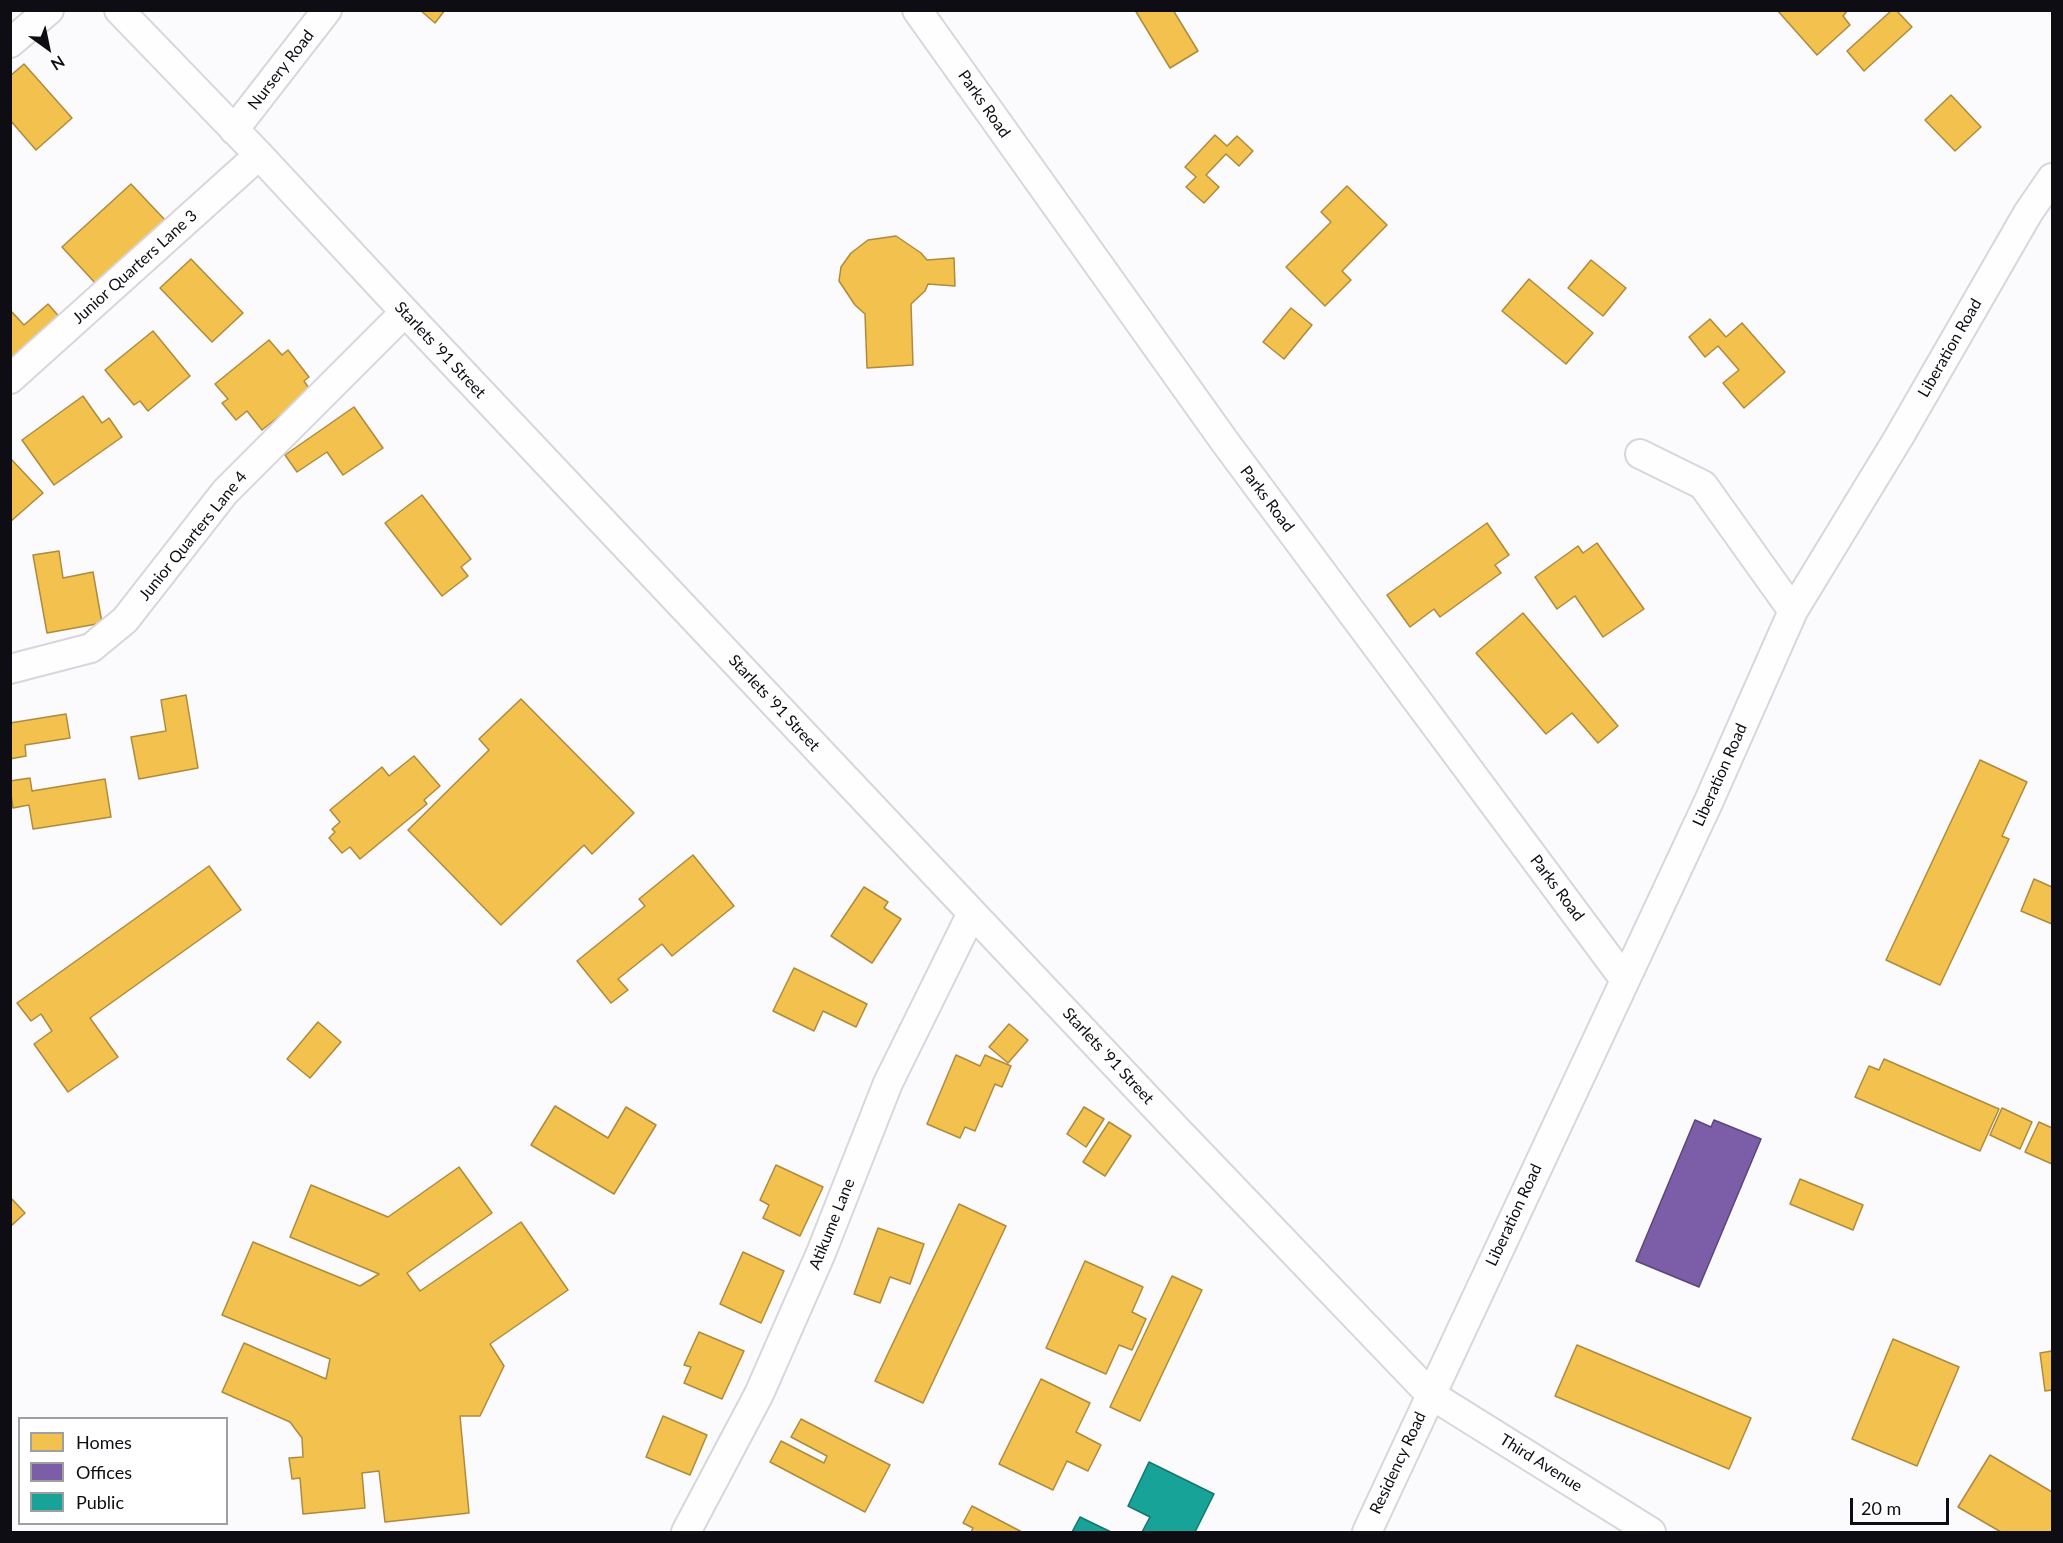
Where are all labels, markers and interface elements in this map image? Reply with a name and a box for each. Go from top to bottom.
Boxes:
north arrow [18,18,78,78]
street label: Nursery Road [244,26,318,114]
text: N [48,52,68,75]
street label: Parks Road [954,67,1014,141]
street label: Junior Quarters Lane 3 [69,206,201,328]
street label: Liberation Road [1914,295,1986,401]
street label: Starlets '91 Street [390,298,490,402]
street label: Parks Road [1236,462,1298,536]
street label: Junior Quarters Lane 4 [135,468,251,604]
street label: Starlets '91 Street [724,651,824,755]
street label: Liberation Road [1689,721,1751,829]
street label: Parks Road [1526,851,1588,925]
street label: Starlets '91 Street [1058,1004,1158,1108]
street label: Liberation Road [1482,1161,1546,1269]
street label: Atikume Lane [805,1176,859,1272]
street label: Residency Road [1366,1409,1430,1517]
legend [18,1417,228,1525]
street label: Third Avenue [1496,1430,1586,1496]
text: Homes [76,1431,132,1453]
text: Offices [76,1461,132,1483]
scale bar [1853,1486,1952,1524]
text: Public [76,1491,124,1513]
text: 20 m [1861,1497,1901,1519]

